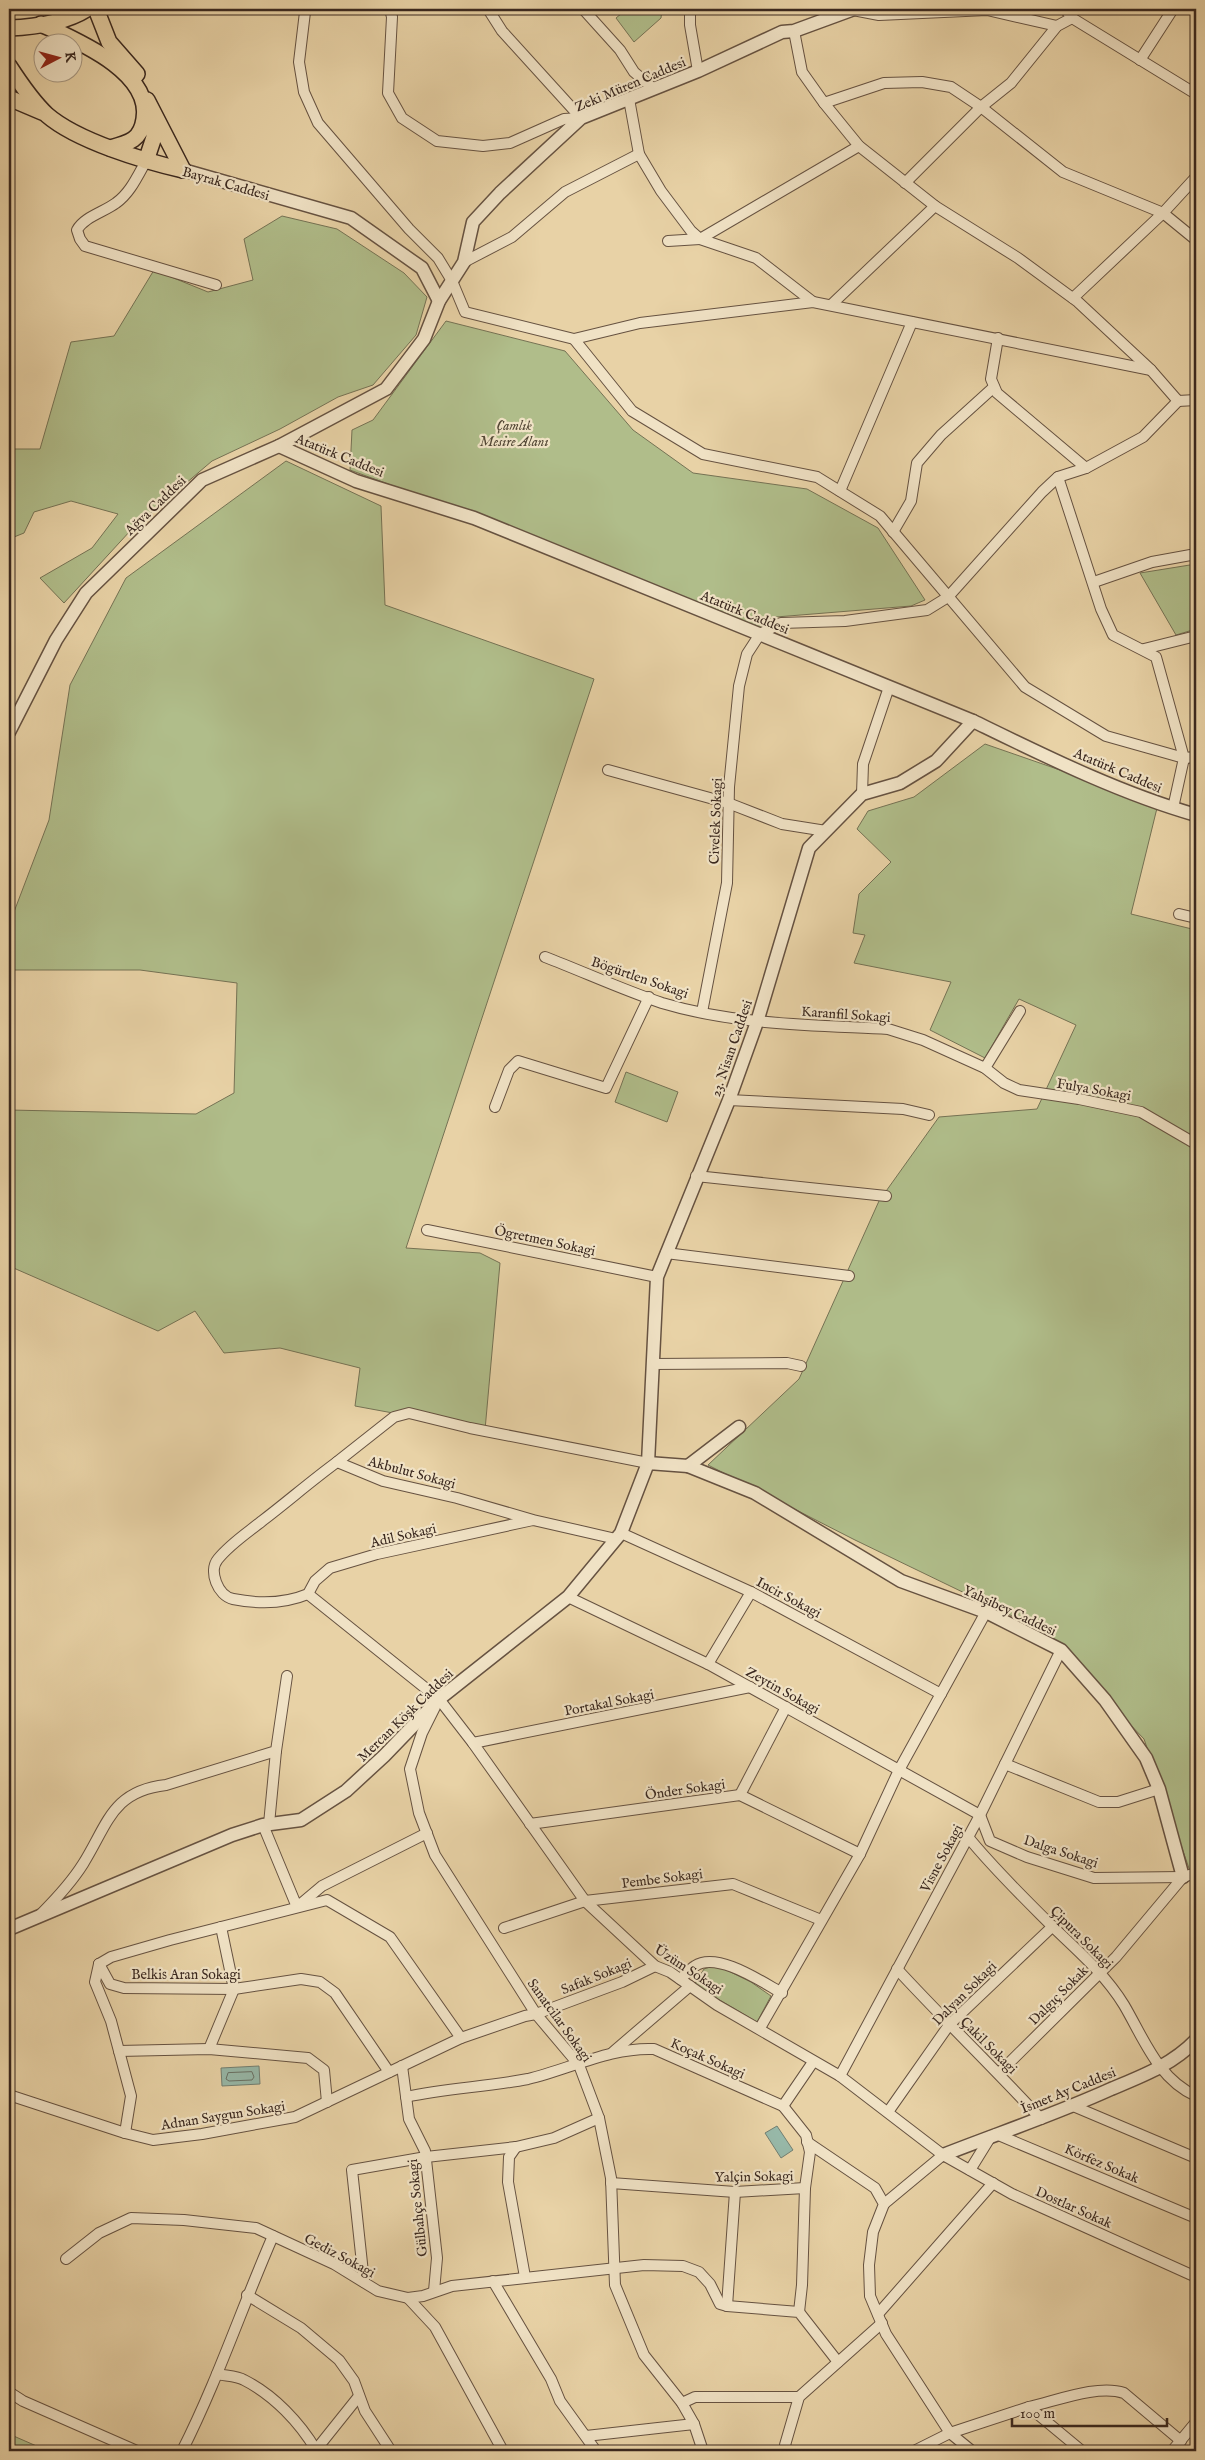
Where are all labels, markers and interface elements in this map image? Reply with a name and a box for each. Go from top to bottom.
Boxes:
north arrow [32,32,82,82]
text: K [60,51,80,64]
street label: Zeki Müren Caddesi [572,53,689,116]
street label: Bayrak Caddesi [180,163,272,205]
park label: Çamlık Mesire Alanı [480,417,548,451]
street label: Atatürk Caddesi [292,430,387,482]
street label: Ağva Caddesi [121,472,190,540]
street label: Atatürk Caddesi [697,587,792,639]
street label: Atatürk Caddesi [1070,744,1165,798]
street label: Civelek Sokagi [705,777,727,865]
street label: Bögürtlen Sokagi [589,953,691,1003]
street label: 23. Nisan Caddesi [707,997,757,1099]
street label: Karanfil Sokagi [801,1003,891,1027]
street label: Fulya Sokagi [1055,1075,1133,1105]
street label: Ögretmen Sokagi [493,1221,597,1261]
street label: Akbulut Sokagi [365,1452,458,1493]
street label: Adil Sokagi [368,1520,438,1553]
street label: Incir Sokagi [753,1573,824,1623]
street label: Yahşibey Caddesi [960,1581,1059,1641]
street label: Zeytin Sokagi [742,1663,823,1719]
street label: Mercan Köşk Caddesi [354,1665,458,1766]
street label: Portakal Sokagi [563,1685,656,1721]
street label: Önder Sokagi [644,1774,727,1805]
street label: Visne Sokagi [916,1821,967,1896]
street label: Dalga Sokagi [1021,1831,1101,1873]
street label: Pembe Sokagi [621,1865,704,1893]
street label: Çipura Sokagi [1046,1902,1117,1973]
street label: Üzüm Sokagi [651,1940,727,1999]
street label: Safak Sokagi [558,1955,634,1999]
street label: Dalyan Sokagi [929,1958,1001,2030]
street label: Dalgıç Sokak [1025,1962,1093,2029]
street label: Belkis Aran Sokagi [131,1966,241,1984]
street label: Sanatcilar Sokagi [523,1975,596,2066]
street label: Çakil Sokagi [956,2013,1021,2078]
street label: Koçak Sokagi [667,2034,748,2083]
street label: İsmet Ay Caddesi [1018,2064,1119,2118]
street label: Adnan Saygun Sokagi [159,2097,287,2135]
street label: Körfez Sokak [1062,2140,1142,2188]
street label: Gülbahçe Sokagi [404,2158,432,2258]
street label: Yalçin Sokagi [714,2167,794,2187]
street label: Dostlar Sokak [1032,2183,1115,2233]
street label: Gediz Sokagi [301,2230,378,2282]
scale bar [1012,2395,1168,2427]
text: 100 m [1020,2404,1056,2423]

